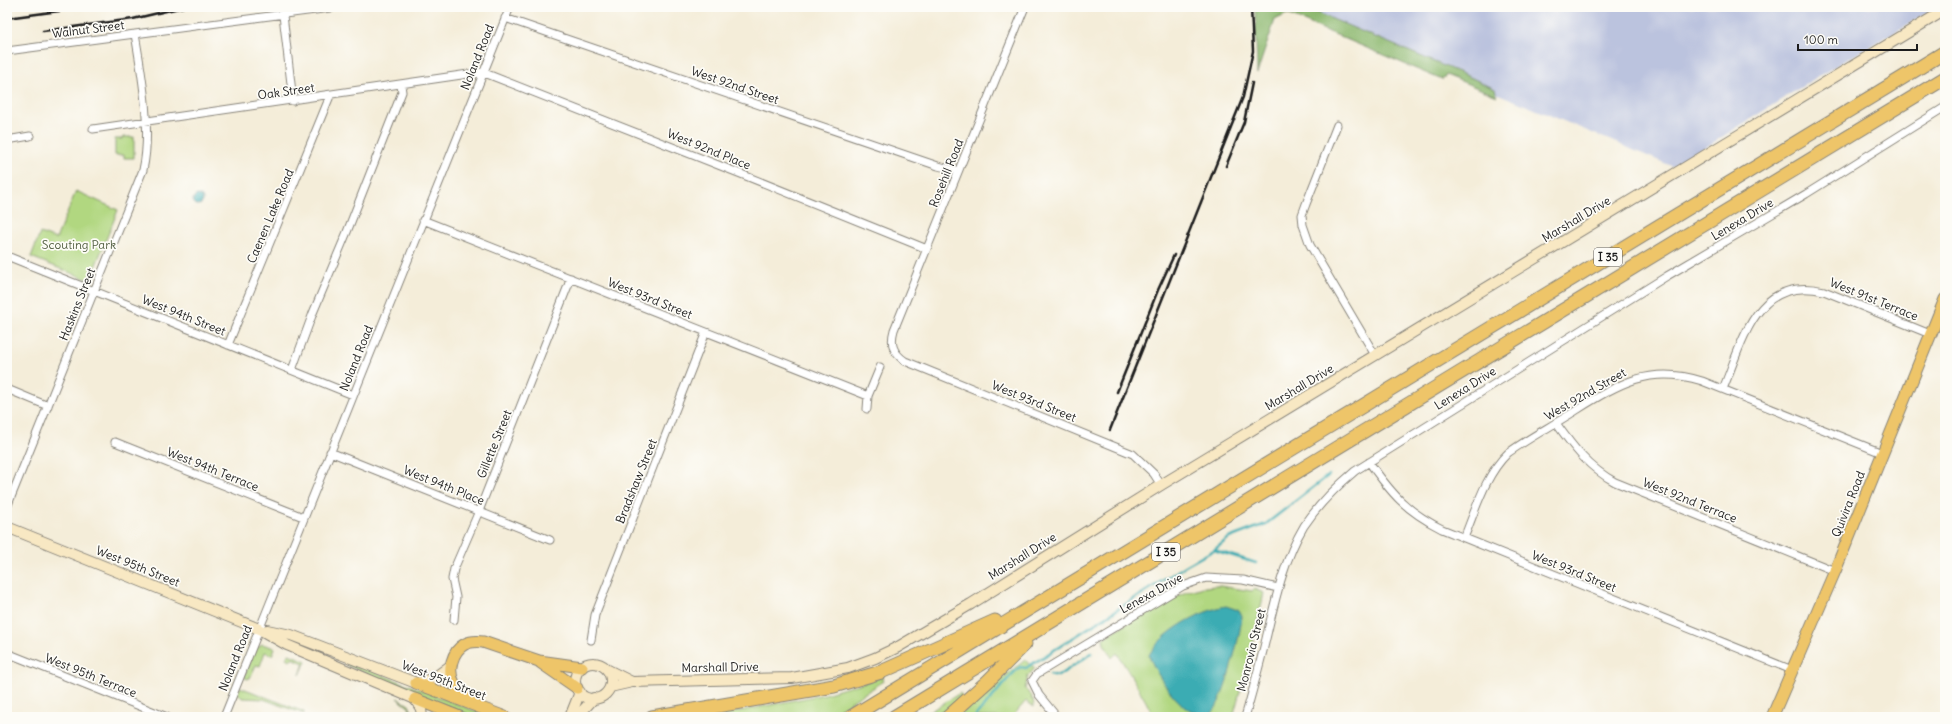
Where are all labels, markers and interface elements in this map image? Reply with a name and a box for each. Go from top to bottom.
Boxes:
street label: Walnut Street [51,17,125,41]
street label: Noland Road [457,22,497,92]
scale bar [1798,26,1917,52]
text: 100 m [1804,32,1838,47]
street label: West 92nd Street [689,63,781,107]
street label: Oak Street [257,80,315,102]
street label: West 92nd Place [665,125,753,173]
street label: Rosehill Road [926,137,966,209]
street label: Caenen Lake Road [243,167,297,265]
street label: Marshall Drive [1539,193,1613,245]
street label: Lenexa Drive [1708,195,1776,243]
park label: Scouting Park [42,237,116,252]
road number: I 35 [1594,248,1622,266]
street label: Haskins Street [56,265,98,343]
street label: West 93rd Street [606,274,694,322]
street label: West 91st Terrace [1828,274,1920,324]
street label: West 94th Street [140,291,228,339]
street label: Noland Road [336,323,376,393]
street label: Marshall Drive [1262,361,1336,413]
street label: Lenexa Drive [1431,363,1499,413]
street label: West 92nd Street [1542,365,1628,423]
street label: West 93rd Street [990,377,1078,425]
street label: Gillette Street [473,408,515,480]
street label: Bradshaw Street [612,436,660,526]
street label: West 94th Terrace [165,444,261,494]
street label: West 94th Place [401,462,487,508]
street label: Quivira Road [1828,469,1868,539]
street label: West 92nd Terrace [1641,474,1739,526]
street label: Marshall Drive [985,529,1059,583]
street label: West 95th Street [94,542,182,590]
road number: I 35 [1152,543,1180,561]
street label: West 93rd Street [1530,547,1618,595]
street label: Lenexa Drive [1117,570,1185,616]
street label: Monrovia Street [1233,607,1269,693]
street label: Noland Road [215,623,255,693]
street label: West 95th Terrace [43,650,139,700]
street label: West 95th Street [400,657,488,703]
street label: Marshall Drive [681,659,759,675]

